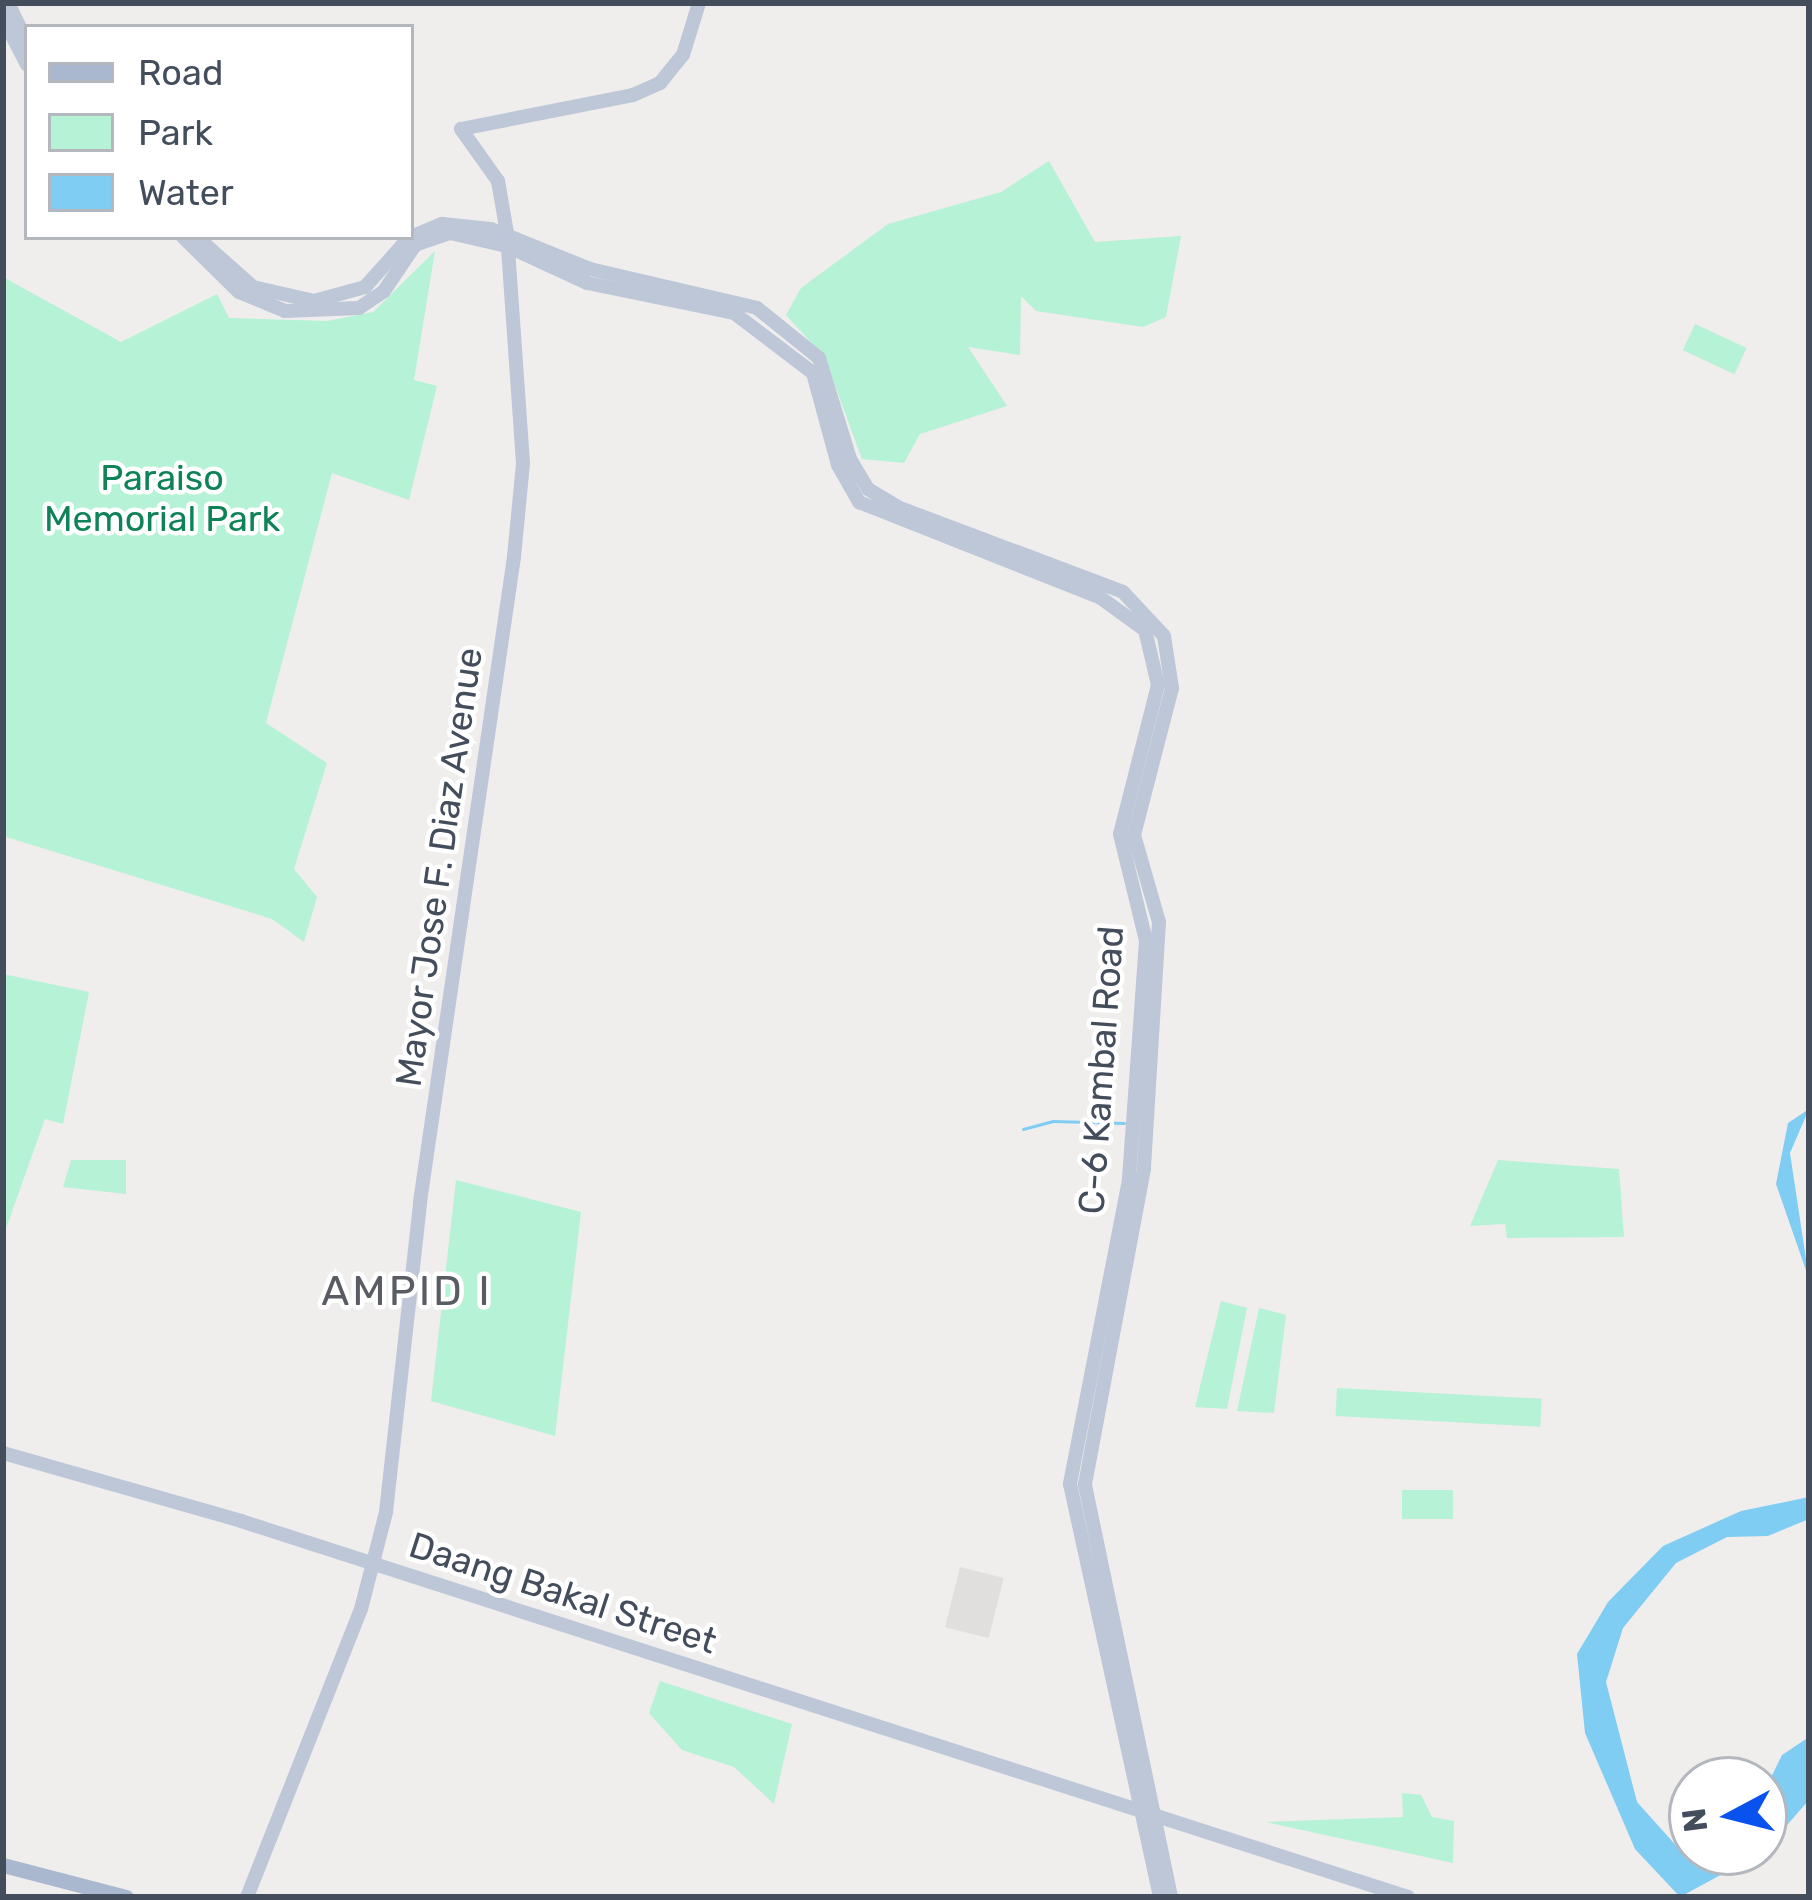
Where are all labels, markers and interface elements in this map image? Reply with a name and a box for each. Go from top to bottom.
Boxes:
legend [24,24,414,240]
text: Road [138,51,223,94]
text: Park [138,111,213,154]
text: Water [138,171,234,214]
park label: Paraiso Memorial Park [44,455,280,540]
street label: Mayor Jose F. Diaz Avenue [387,644,491,1090]
street label: C-6 Kambal Road [1069,924,1133,1216]
district label: AMPID I [321,1266,493,1316]
street label: Daang Bakal Street [404,1523,722,1663]
north arrow [1668,1756,1788,1876]
text: N [1674,1806,1716,1834]

